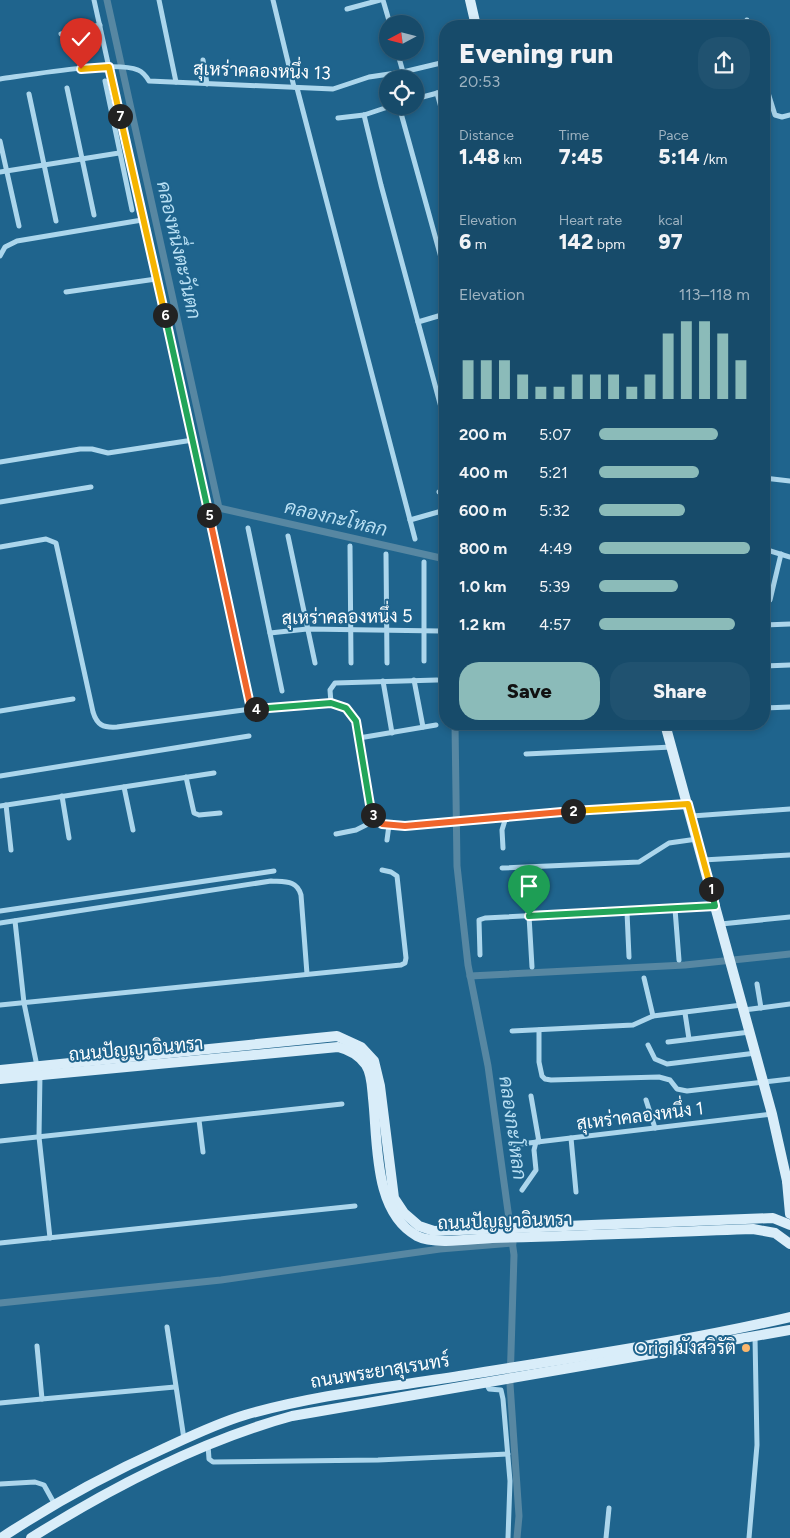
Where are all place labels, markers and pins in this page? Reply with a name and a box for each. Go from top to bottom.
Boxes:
pin [60,18,102,69]
pin: 7 [108,104,132,128]
pin: 6 [152,302,178,328]
pin: 5 [196,502,222,528]
pin: 4 [244,696,268,722]
pin: 2 [560,798,586,824]
pin: 3 [360,802,386,828]
pin [508,865,550,916]
pin: 1 [698,876,724,902]
place label: Origi มังสวิรัติ [634,1337,736,1359]
marker: Origi มังสวิรัติ [740,1342,752,1354]

